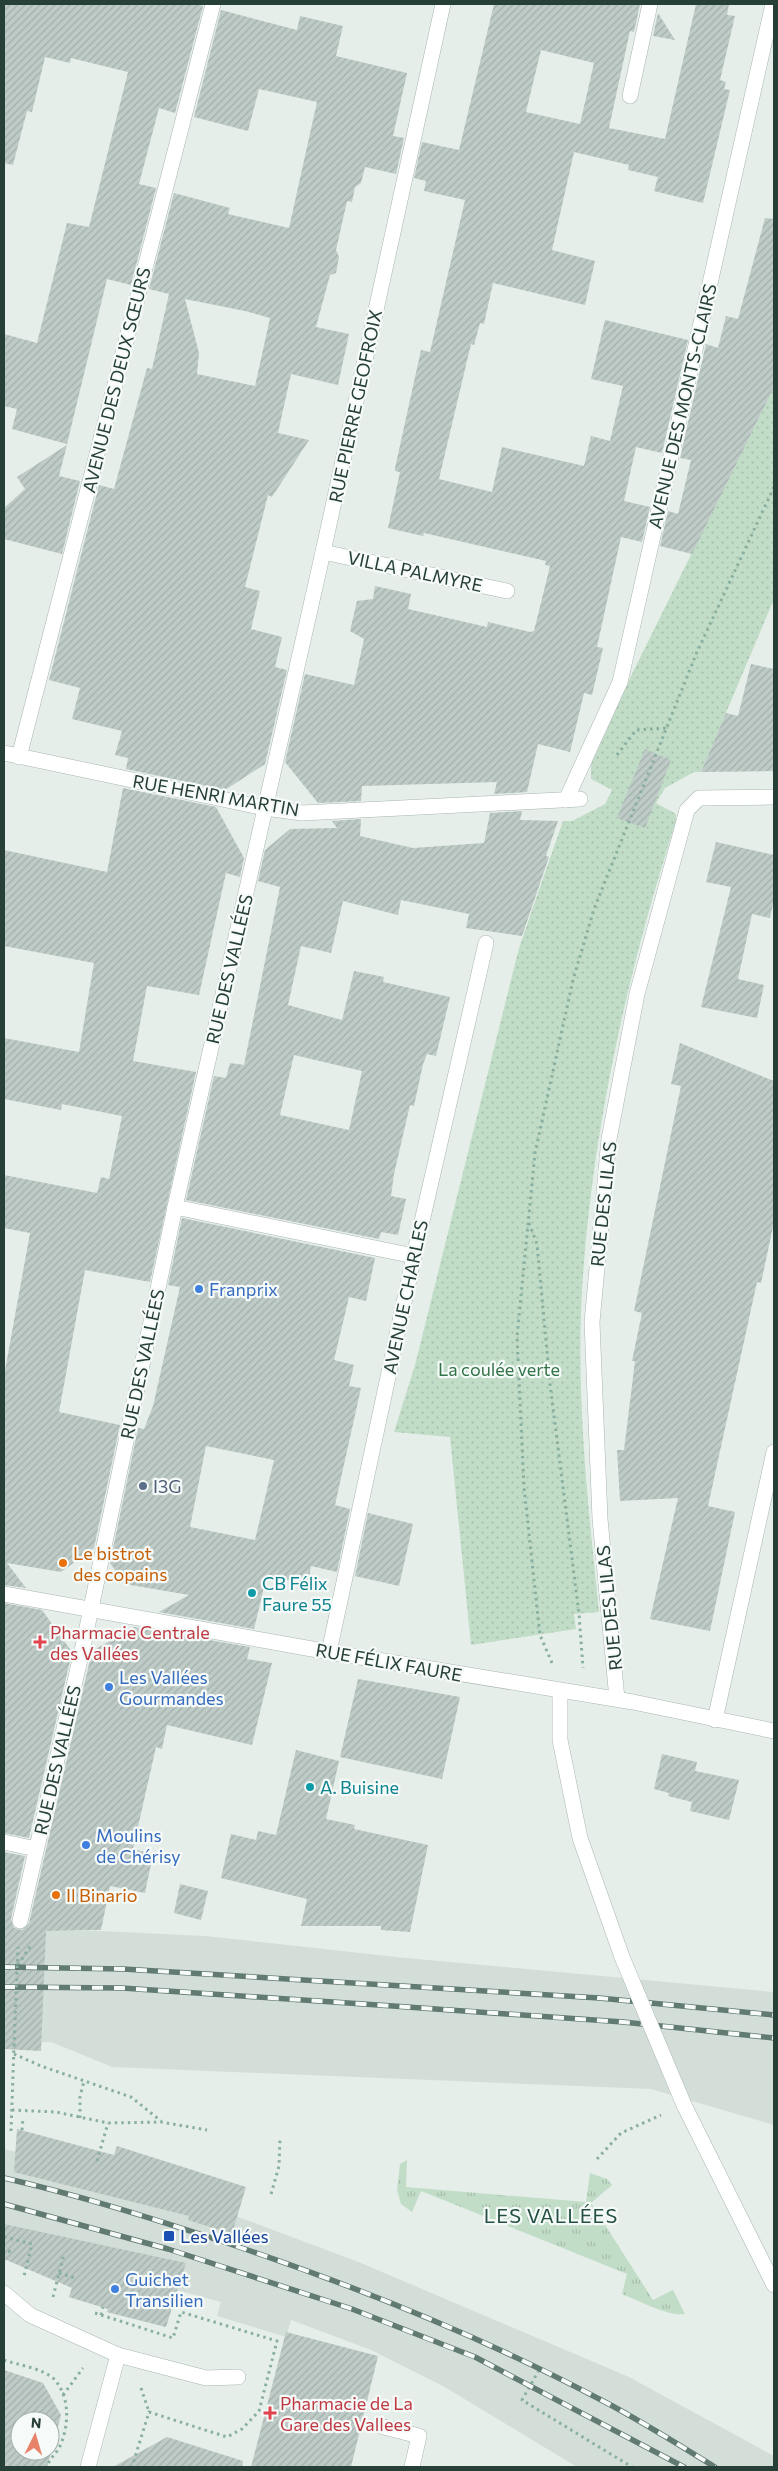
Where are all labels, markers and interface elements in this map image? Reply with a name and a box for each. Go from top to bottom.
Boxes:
street label: AVENUE DES DEUX SŒURS [77,265,155,495]
street label: AVENUE DES MONTS-CLAIRS [643,281,721,531]
street label: RUE PIERRE GEOFROIX [324,307,386,505]
street label: VILLA PALMYRE [345,546,485,596]
street label: RUE HENRI MARTIN [131,770,301,820]
street label: RUE DES VALLÉES [201,892,257,1046]
street label: RUE DES LILAS [585,1140,621,1268]
street label: AVENUE CHARLES [378,1218,432,1376]
place label: Franprix [209,1278,278,1300]
marker: Franprix [193,1283,205,1295]
street label: RUE DES VALLÉES [115,1287,169,1441]
park label: La coulée verte [438,1358,560,1380]
place label: I3G [153,1475,182,1497]
marker: I3G [137,1480,149,1492]
place label: Le bistrot des copains [73,1542,167,1585]
street label: RUE DES LILAS [591,1544,627,1672]
marker: Le bistrot des copains [57,1557,69,1569]
place label: CB Félix Faure 55 [262,1572,332,1615]
marker: CB Félix Faure 55 [246,1587,258,1599]
place label: Pharmacie Centrale des Vallées [50,1621,210,1664]
marker: Pharmacie Centrale des Vallées [34,1636,46,1648]
street label: RUE FÉLIX FAURE [314,1638,464,1686]
place label: Les Vallées Gourmandes [119,1666,224,1709]
marker: Les Vallées Gourmandes [103,1681,115,1693]
street label: RUE DES VALLÉES [29,1683,85,1837]
place label: A. Buisine [320,1776,399,1798]
marker: A. Buisine [304,1781,316,1793]
place label: Moulins de Chérisy [96,1824,181,1867]
marker: Moulins de Chérisy [80,1839,92,1851]
place label: Il Binario [66,1884,138,1906]
marker: Il Binario [50,1889,62,1901]
district label: LES VALLÉES [484,2203,618,2227]
place label: Les Vallées [180,2225,269,2247]
marker: Les Vallées [162,2229,176,2243]
place label: Guichet Transilien [125,2268,204,2311]
marker: Guichet Transilien [109,2283,121,2295]
place label: Pharmacie de La Gare des Vallees [280,2392,413,2435]
marker: Pharmacie de La Gare des Vallees [264,2407,276,2419]
north arrow [10,2411,60,2461]
text: N [30,2414,42,2431]

